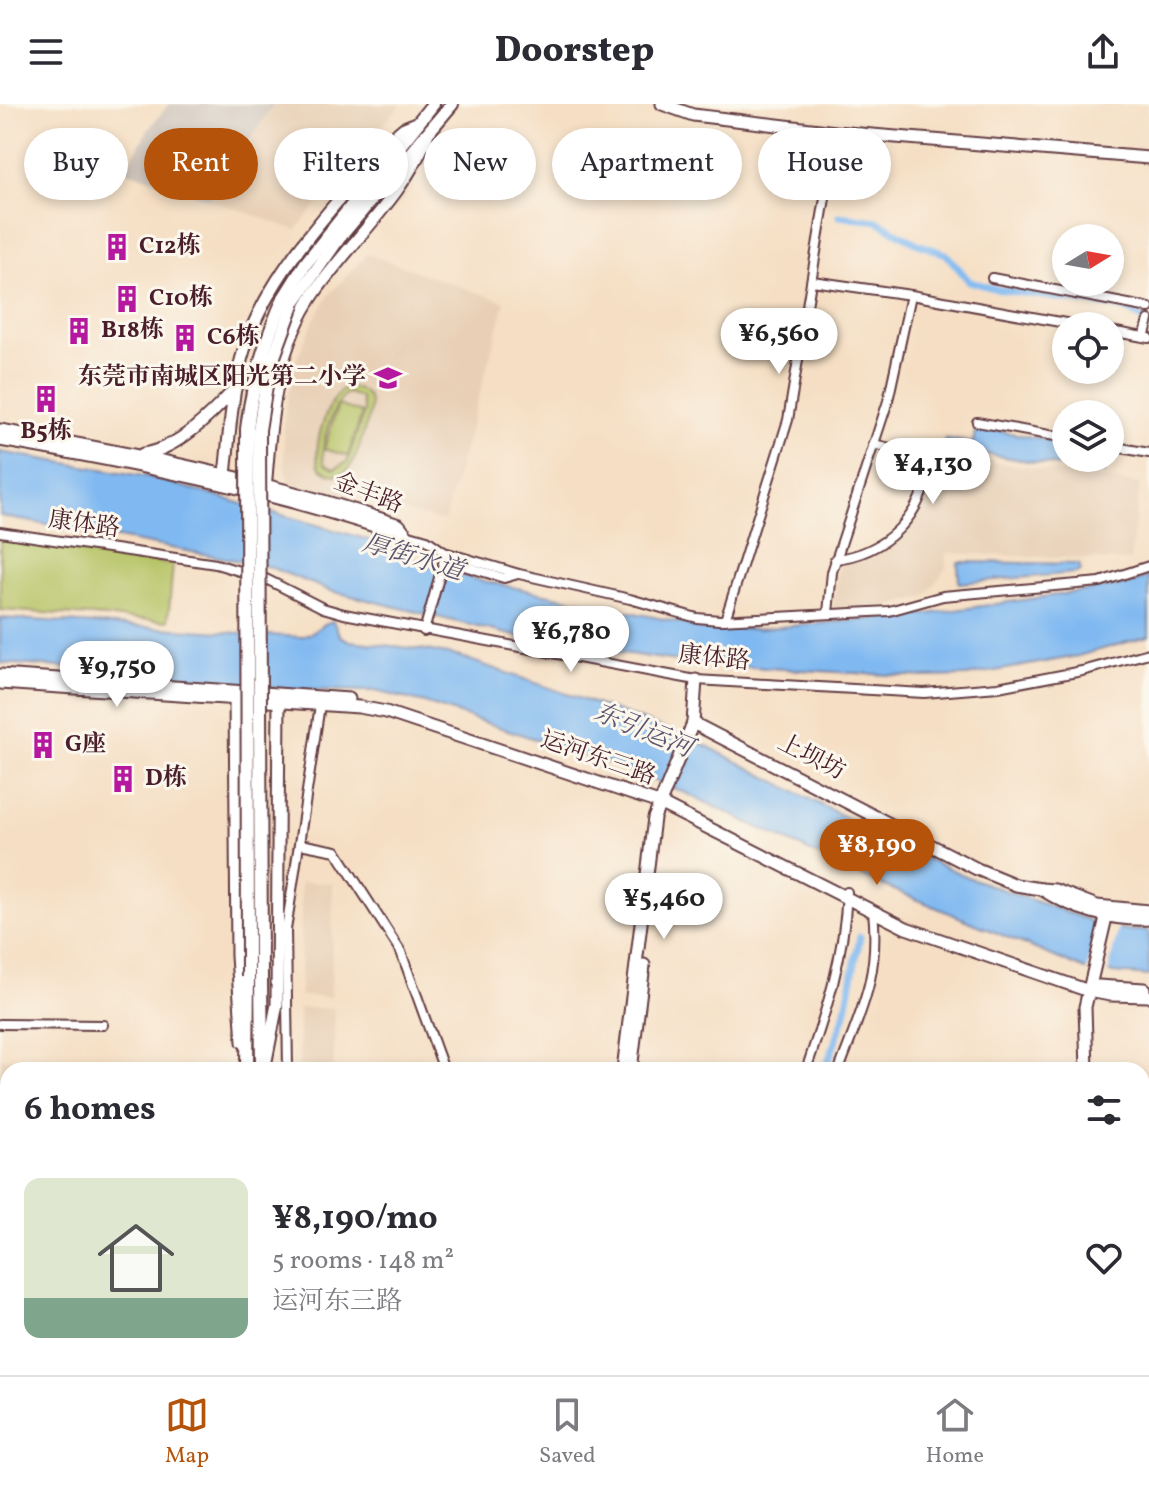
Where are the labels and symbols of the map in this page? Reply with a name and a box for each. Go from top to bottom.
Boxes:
north arrow [1052,224,1124,296]
place label: C12栋 [139,230,201,264]
building icon: C12栋 [102,232,132,262]
place label: C10栋 [149,282,213,316]
building icon: C10栋 [112,284,142,314]
pin: ¥6,560 [714,308,844,376]
place label: B18栋 [101,314,164,348]
building icon: B18栋 [64,316,94,346]
place label: C6栋 [207,321,260,355]
building icon: C6栋 [170,323,200,353]
place label: 东莞市南城区阳光第二小学 [78,361,366,395]
school or university icon: 东莞市南城区阳光第二小学 [373,363,403,393]
building icon: B5栋 [31,384,61,414]
place label: B5栋 [20,415,72,449]
pin: ¥4,130 [868,438,998,506]
street label: 金丰路 [328,465,408,523]
street label: 康体路 [46,503,122,547]
water label: 厚街水道 [358,526,472,592]
pin: ¥6,780 [506,606,636,674]
street label: 康体路 [676,638,752,680]
pin: ¥9,750 [52,641,182,709]
water label: 东引运河 [588,695,702,769]
street label: 运河东三路 [536,723,660,795]
street label: 上坝坊 [771,727,851,789]
place label: G座 [65,728,106,762]
building icon: G座 [28,730,58,760]
place label: D栋 [145,762,187,796]
building icon: D栋 [108,764,138,794]
pin: ¥8,190 [812,819,942,887]
pin: ¥5,460 [599,873,729,941]

